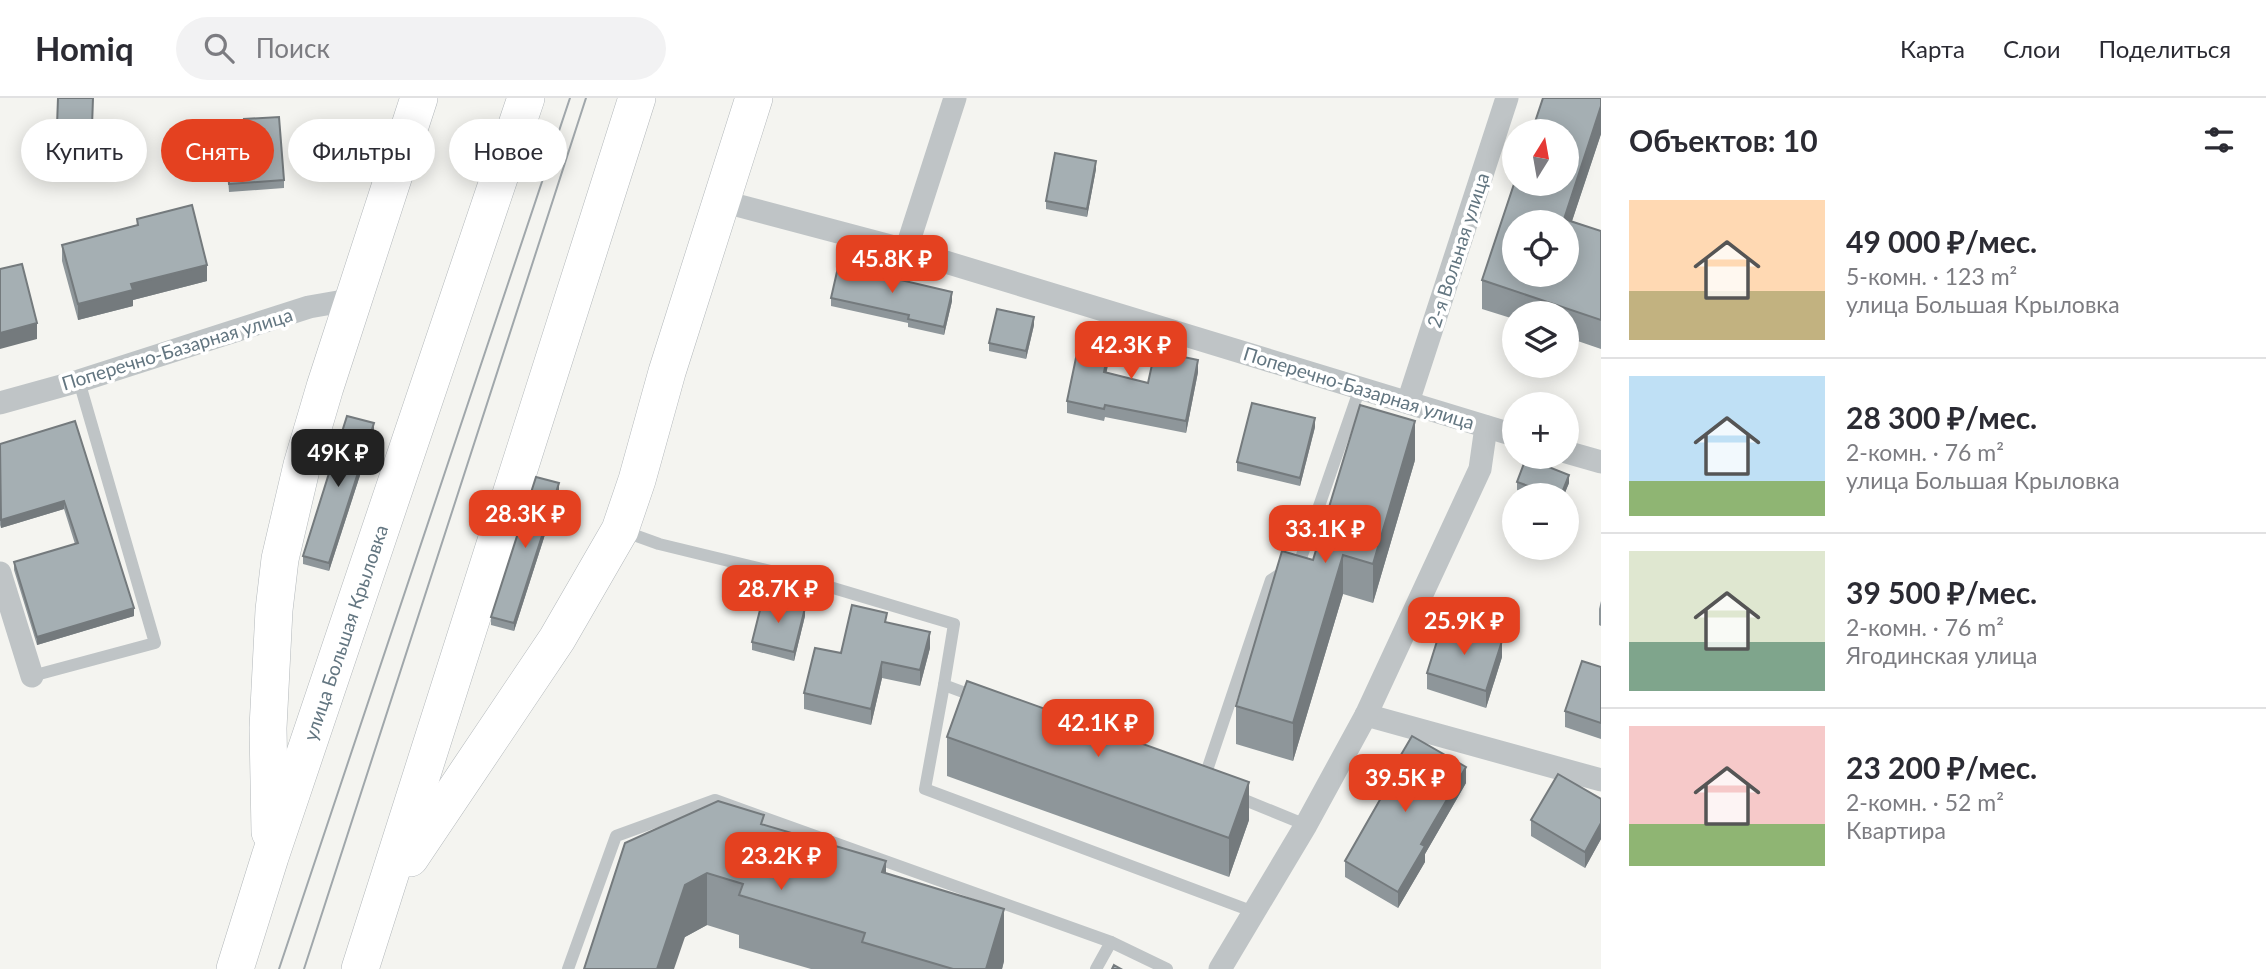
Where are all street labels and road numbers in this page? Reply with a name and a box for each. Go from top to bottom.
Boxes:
street label: 2-я Вольная улица [1422,170,1493,330]
street label: Поперечно-Базарная улица [59,302,295,395]
street label: Поперечно-Базарная улица [1241,341,1477,434]
street label: улица Большая Крыловка [298,522,392,743]

